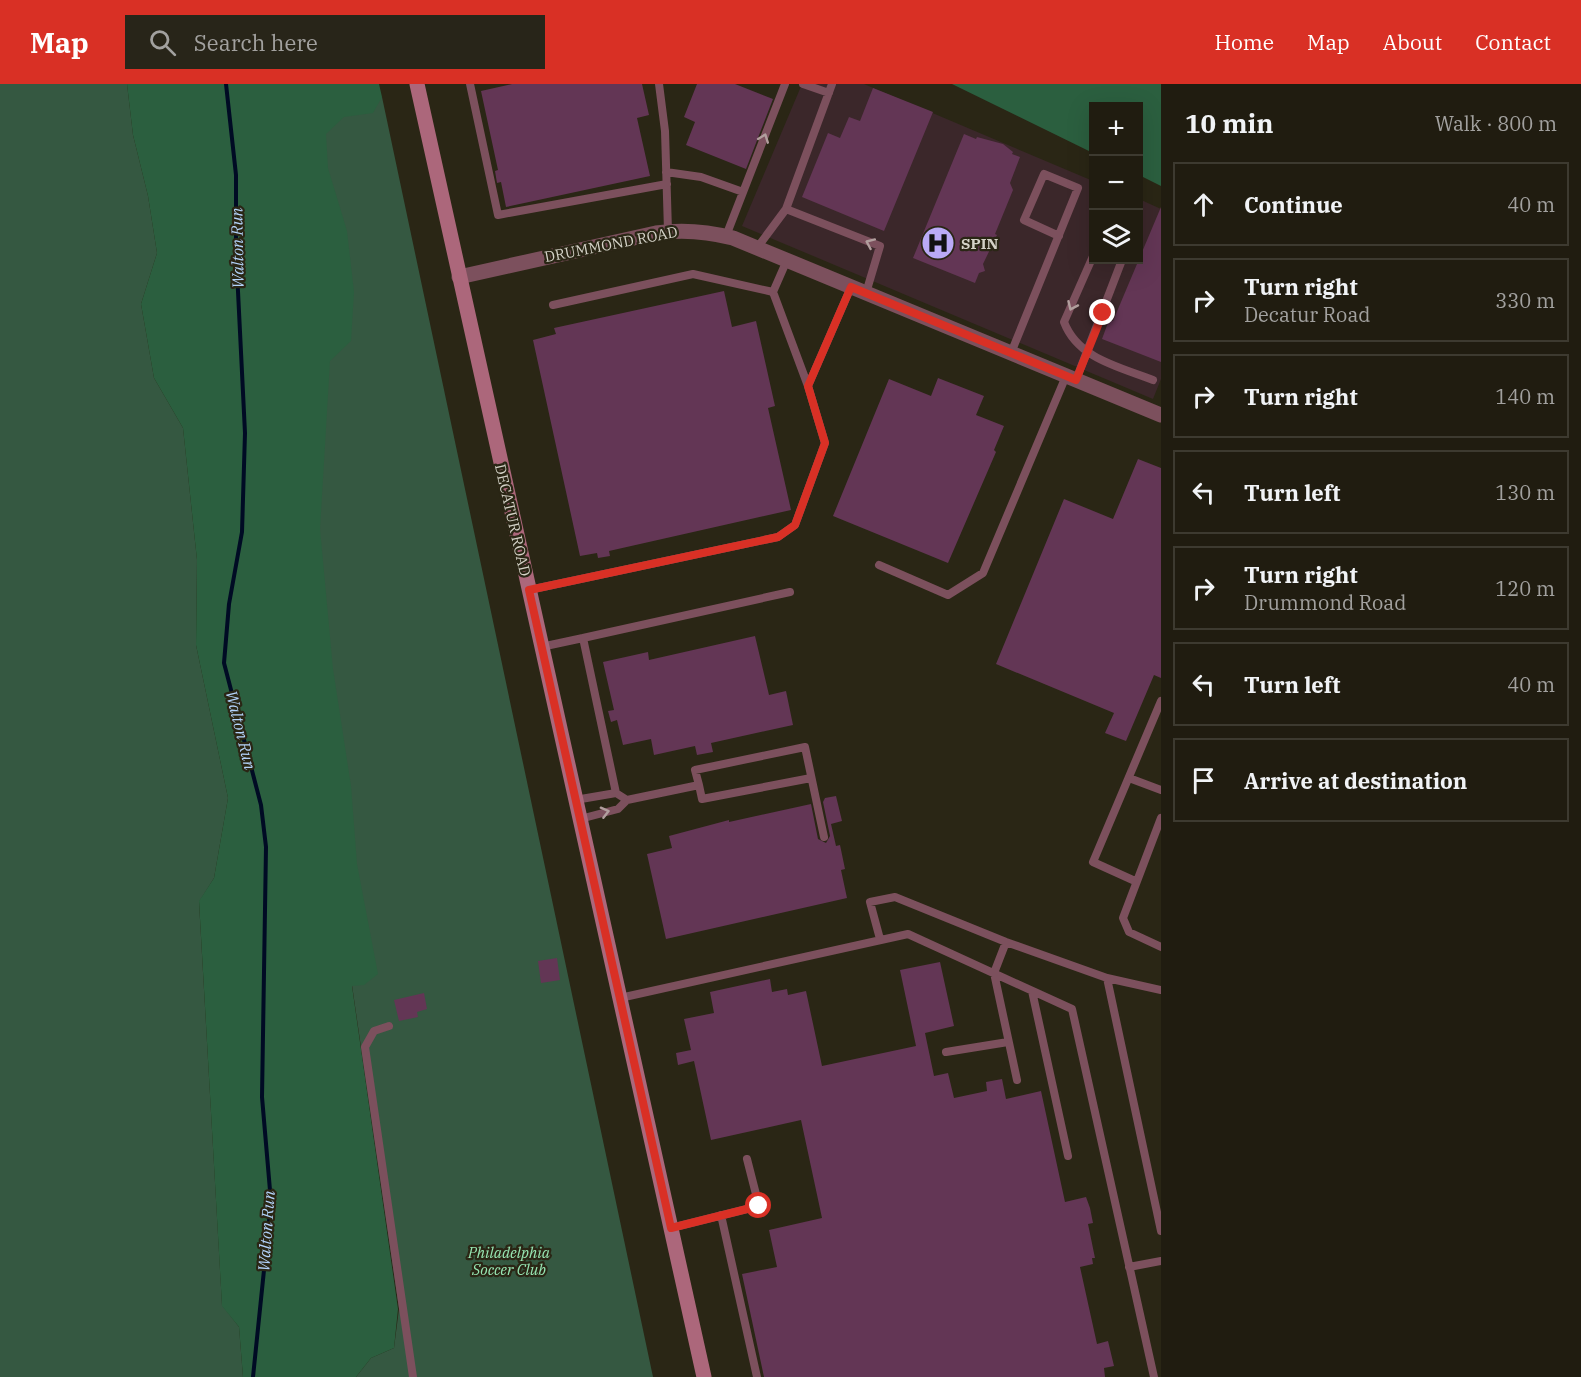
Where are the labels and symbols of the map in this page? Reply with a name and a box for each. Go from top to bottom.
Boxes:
one-way arrow [757,133,769,144]
water label: Walton Run [226,207,248,289]
street label: DRUMMOND ROAD [543,222,679,266]
hospital icon: SPIN [920,225,956,261]
place label: SPIN [961,234,998,253]
one-way arrow [866,238,877,250]
route end [1089,299,1115,325]
one-way arrow [1067,300,1079,311]
street label: DECATUR ROAD [491,462,535,578]
water label: Walton Run [221,688,261,772]
one-way arrow [600,807,610,820]
water label: Walton Run [253,1190,279,1272]
route start [745,1192,771,1218]
park label: Philadelphia Soccer Club [467,1243,551,1279]

